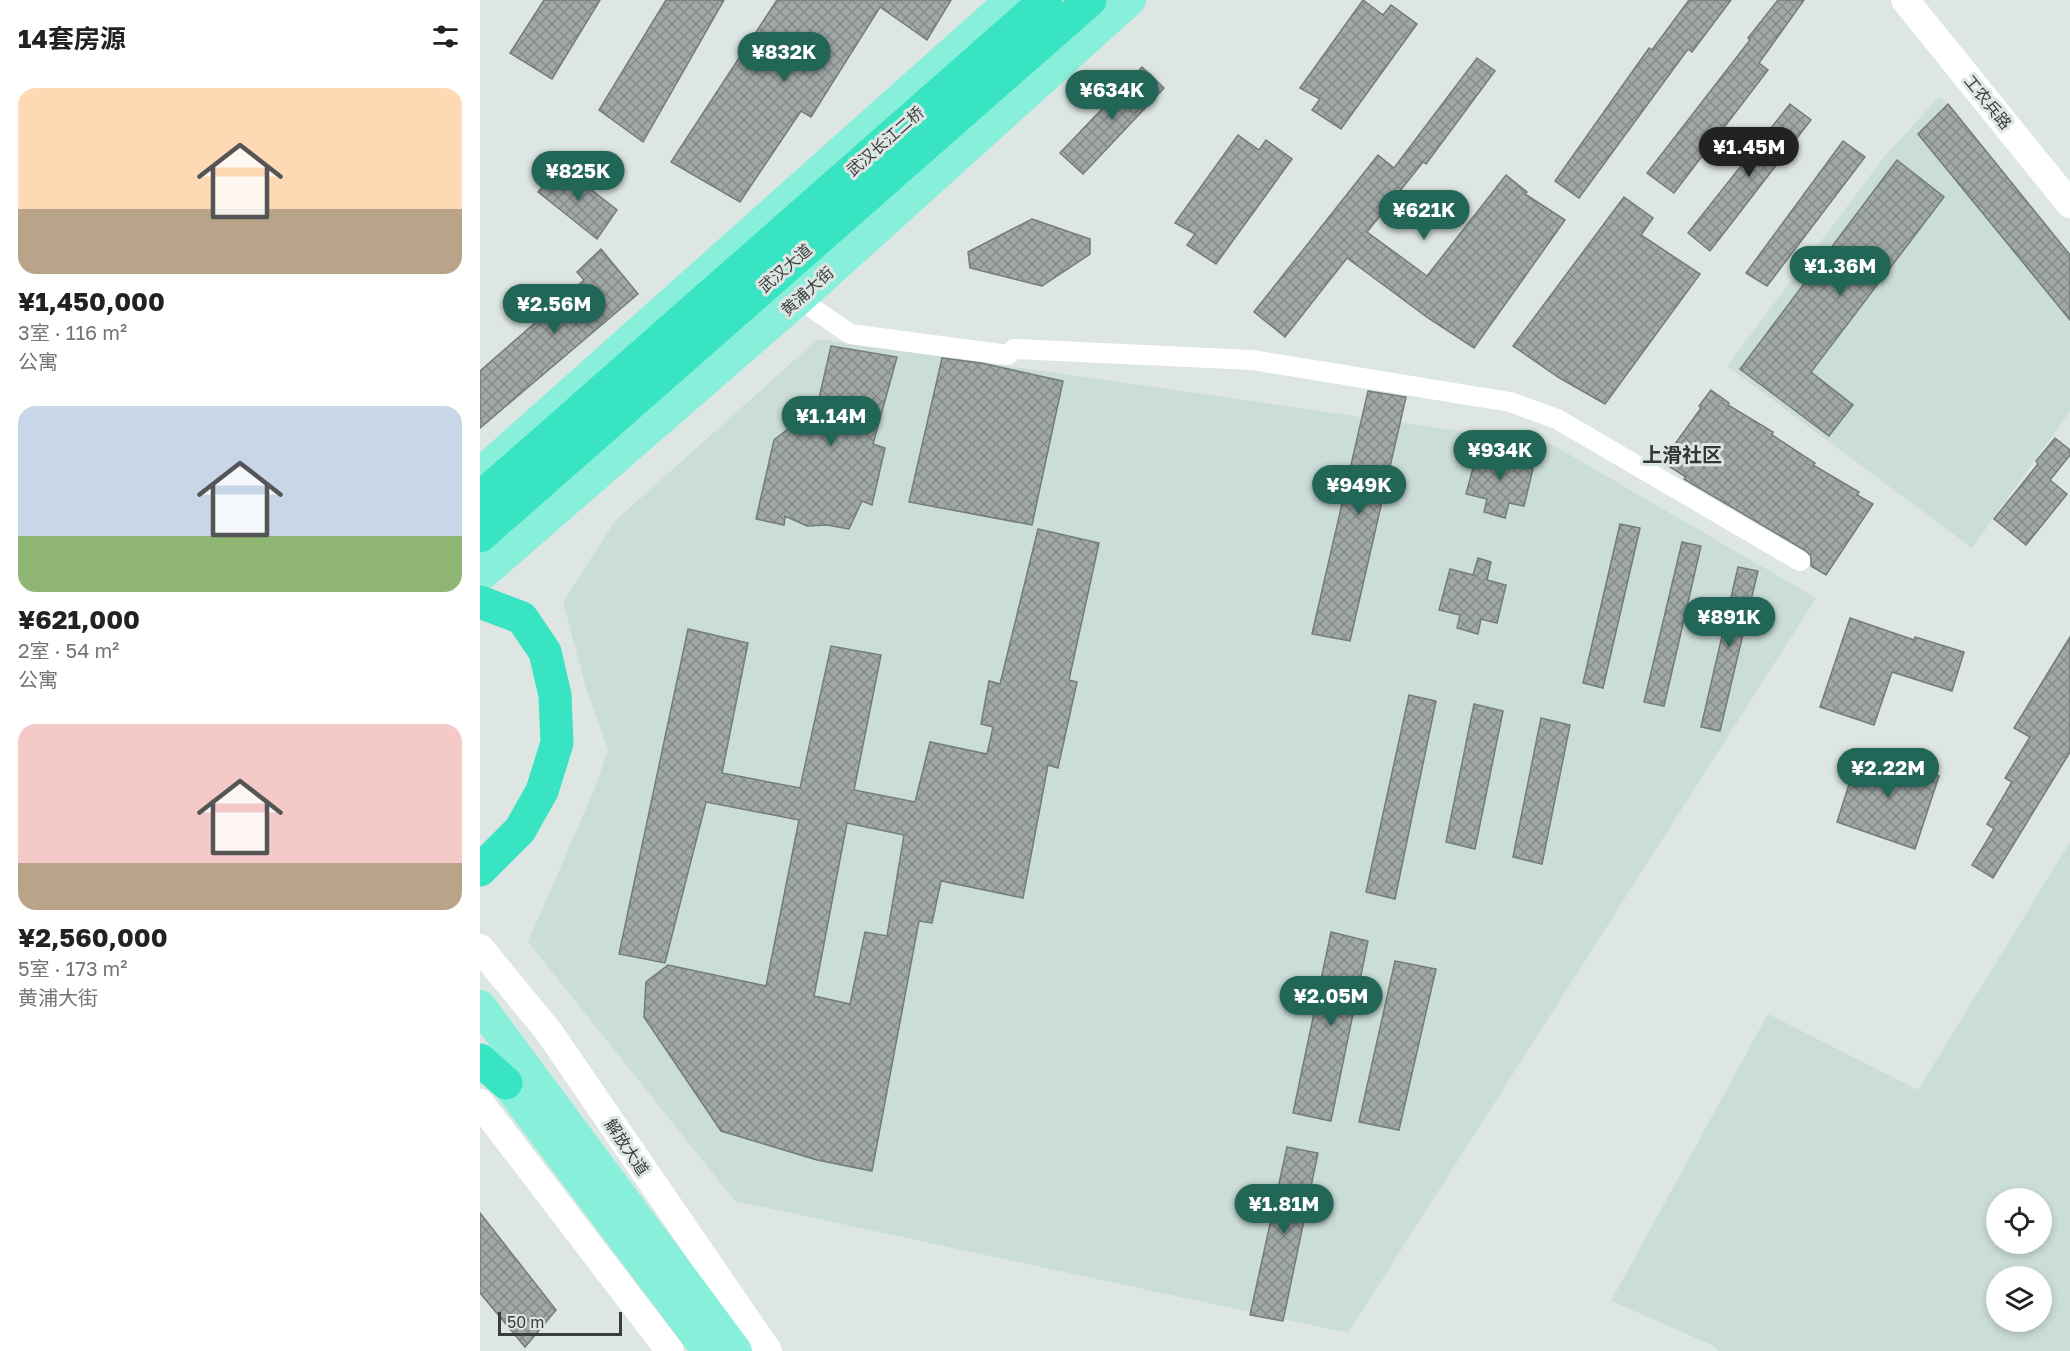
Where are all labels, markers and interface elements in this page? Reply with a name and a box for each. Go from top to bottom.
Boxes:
icon: filters [429,20,462,53]
text: 14套房源 [18,23,126,54]
pin: ¥832K [742,32,826,83]
text: ¥832K [752,39,816,63]
pin: ¥634K [1070,70,1154,121]
street label: 工农兵路 [1960,71,2016,133]
text: ¥634K [1079,77,1145,101]
street label: 武汉长江二桥 [842,102,928,180]
icon: home [186,127,294,235]
pin: ¥1.45M [1700,127,1798,178]
text: ¥1.45M [1713,134,1785,158]
pin: ¥825K [536,151,620,202]
text: ¥825K [546,158,610,182]
pin: ¥621K [1382,190,1466,241]
text: ¥621K [1393,197,1455,221]
street label: 武汉大道 [754,239,816,297]
pin: ¥1.36M [1791,246,1889,297]
text: ¥1.36M [1804,253,1876,277]
street label: 黄浦大街 [777,262,837,320]
pin: ¥2.56M [505,284,603,335]
text: ¥1,450,000 [18,286,165,317]
text: ¥2.56M [517,291,591,315]
text: 3室 · 116 m² [18,320,127,344]
text: 公寓 [18,349,58,373]
pin: ¥1.14M [782,396,880,447]
text: ¥1.14M [796,403,866,427]
pin: ¥934K [1458,430,1542,481]
text: ¥934K [1467,437,1533,461]
district label: 上滑社区 [1642,442,1722,466]
icon: home [186,445,294,553]
pin: ¥949K [1317,465,1401,516]
text: ¥949K [1326,472,1392,496]
pin: ¥891K [1687,597,1771,648]
text: ¥621,000 [18,604,140,635]
text: ¥891K [1697,604,1761,628]
text: 2室 · 54 m² [18,638,119,662]
text: 公寓 [18,667,58,691]
pin: ¥2.22M [1839,748,1937,799]
text: ¥2.22M [1851,755,1925,779]
icon: home [186,763,294,871]
text: ¥2,560,000 [18,922,168,953]
text: 5室 · 173 m² [18,956,128,980]
pin: ¥2.05M [1282,976,1380,1027]
text: ¥2.05M [1294,983,1368,1007]
text: 黄浦大街 [18,985,98,1009]
street label: 解放大道 [601,1115,653,1179]
pin: ¥1.81M [1235,1184,1333,1235]
map controls [1986,1188,2052,1332]
button: locate [1986,1188,2052,1254]
text: ¥1.81M [1249,1191,1319,1215]
button: layers [1986,1266,2052,1332]
scale bar [498,1309,622,1336]
text: 50 m [507,1312,544,1332]

